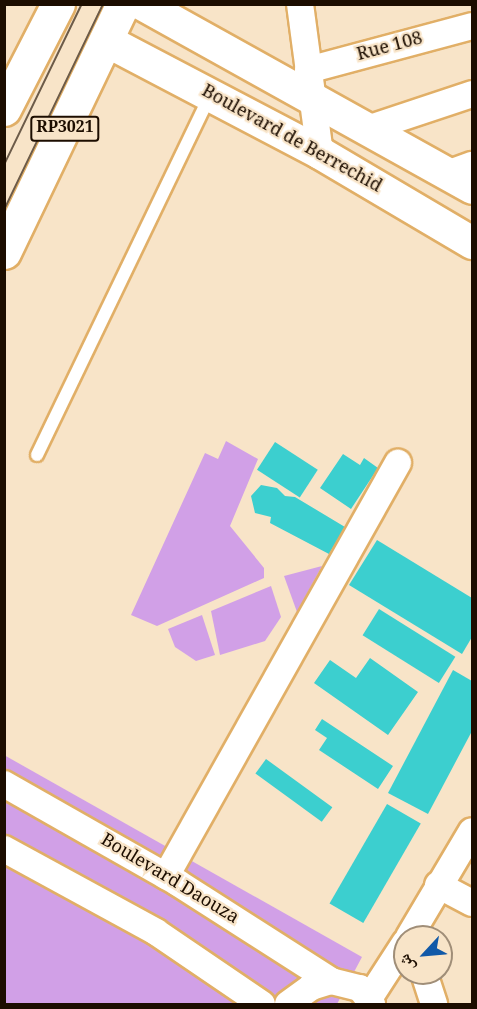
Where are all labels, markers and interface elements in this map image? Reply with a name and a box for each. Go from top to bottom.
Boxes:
street label: Rue 108 [355,29,425,67]
street label: Boulevard de Berrechid [197,81,385,199]
road number: RP3021 [29,116,101,142]
street label: Boulevard Daouza [96,830,242,930]
north arrow [393,925,453,985]
text: ش [392,949,424,976]

